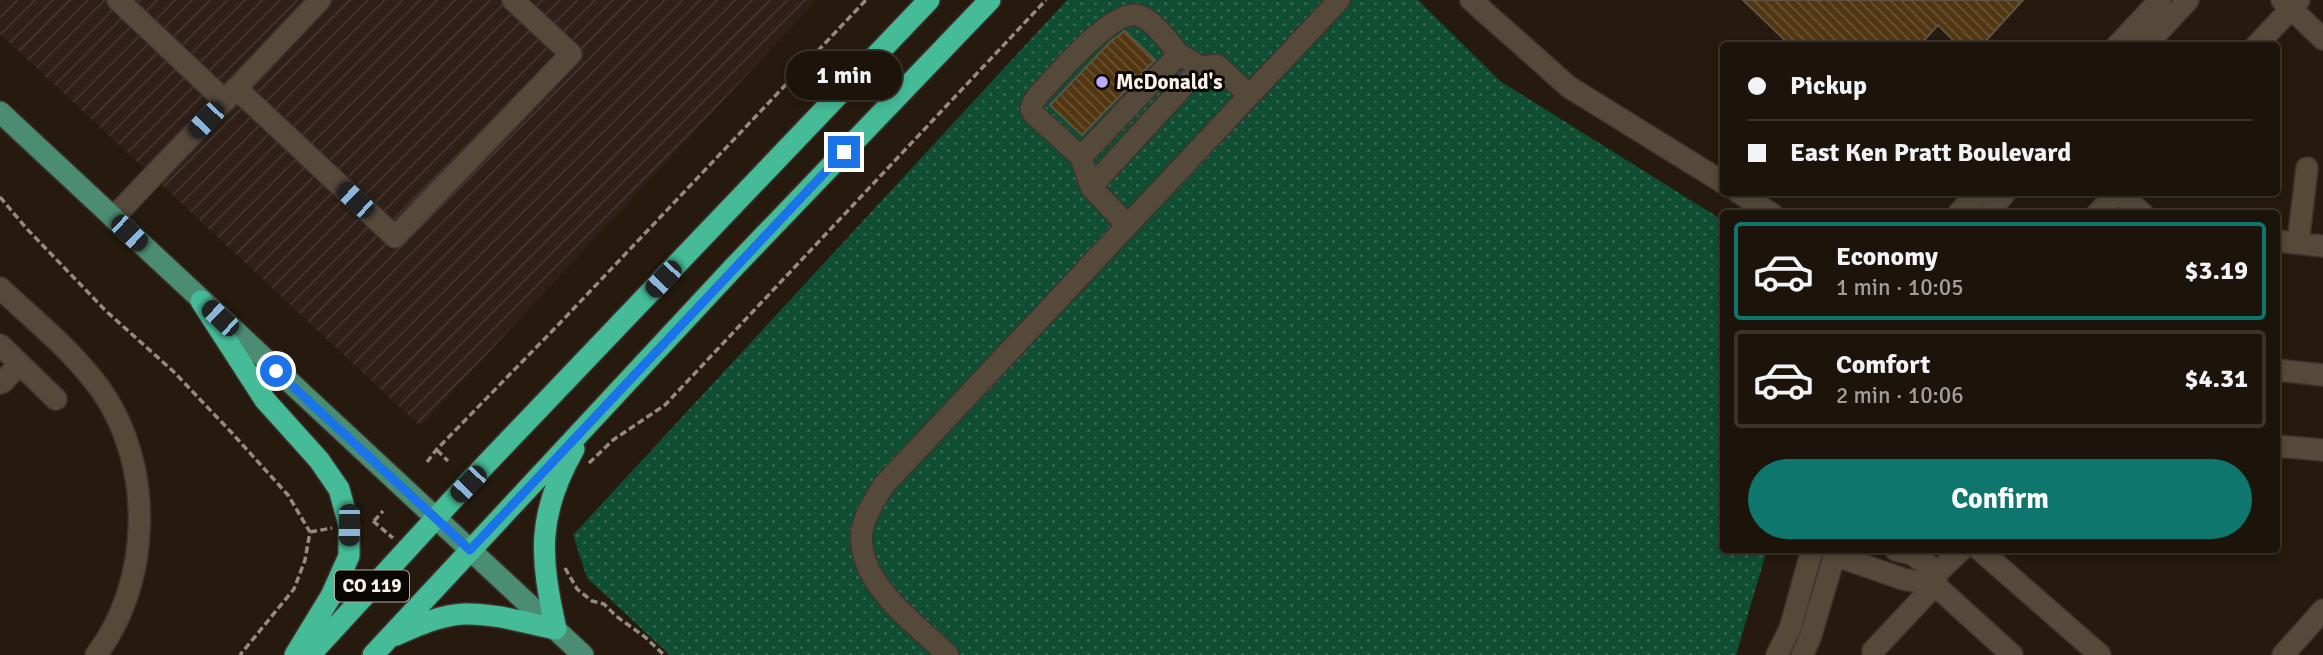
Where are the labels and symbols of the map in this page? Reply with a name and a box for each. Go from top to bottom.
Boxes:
callout: 1 min [786,51,902,100]
place label: McDonald's [1116,69,1223,95]
marker: McDonald's [1094,74,1110,90]
car [184,98,229,142]
route end [828,136,860,168]
car [333,178,378,222]
car [107,211,152,255]
car [641,256,686,302]
car [198,296,243,340]
route start [260,355,292,387]
car [446,462,491,506]
car [339,504,360,546]
road number: CO 119 [335,570,409,601]

